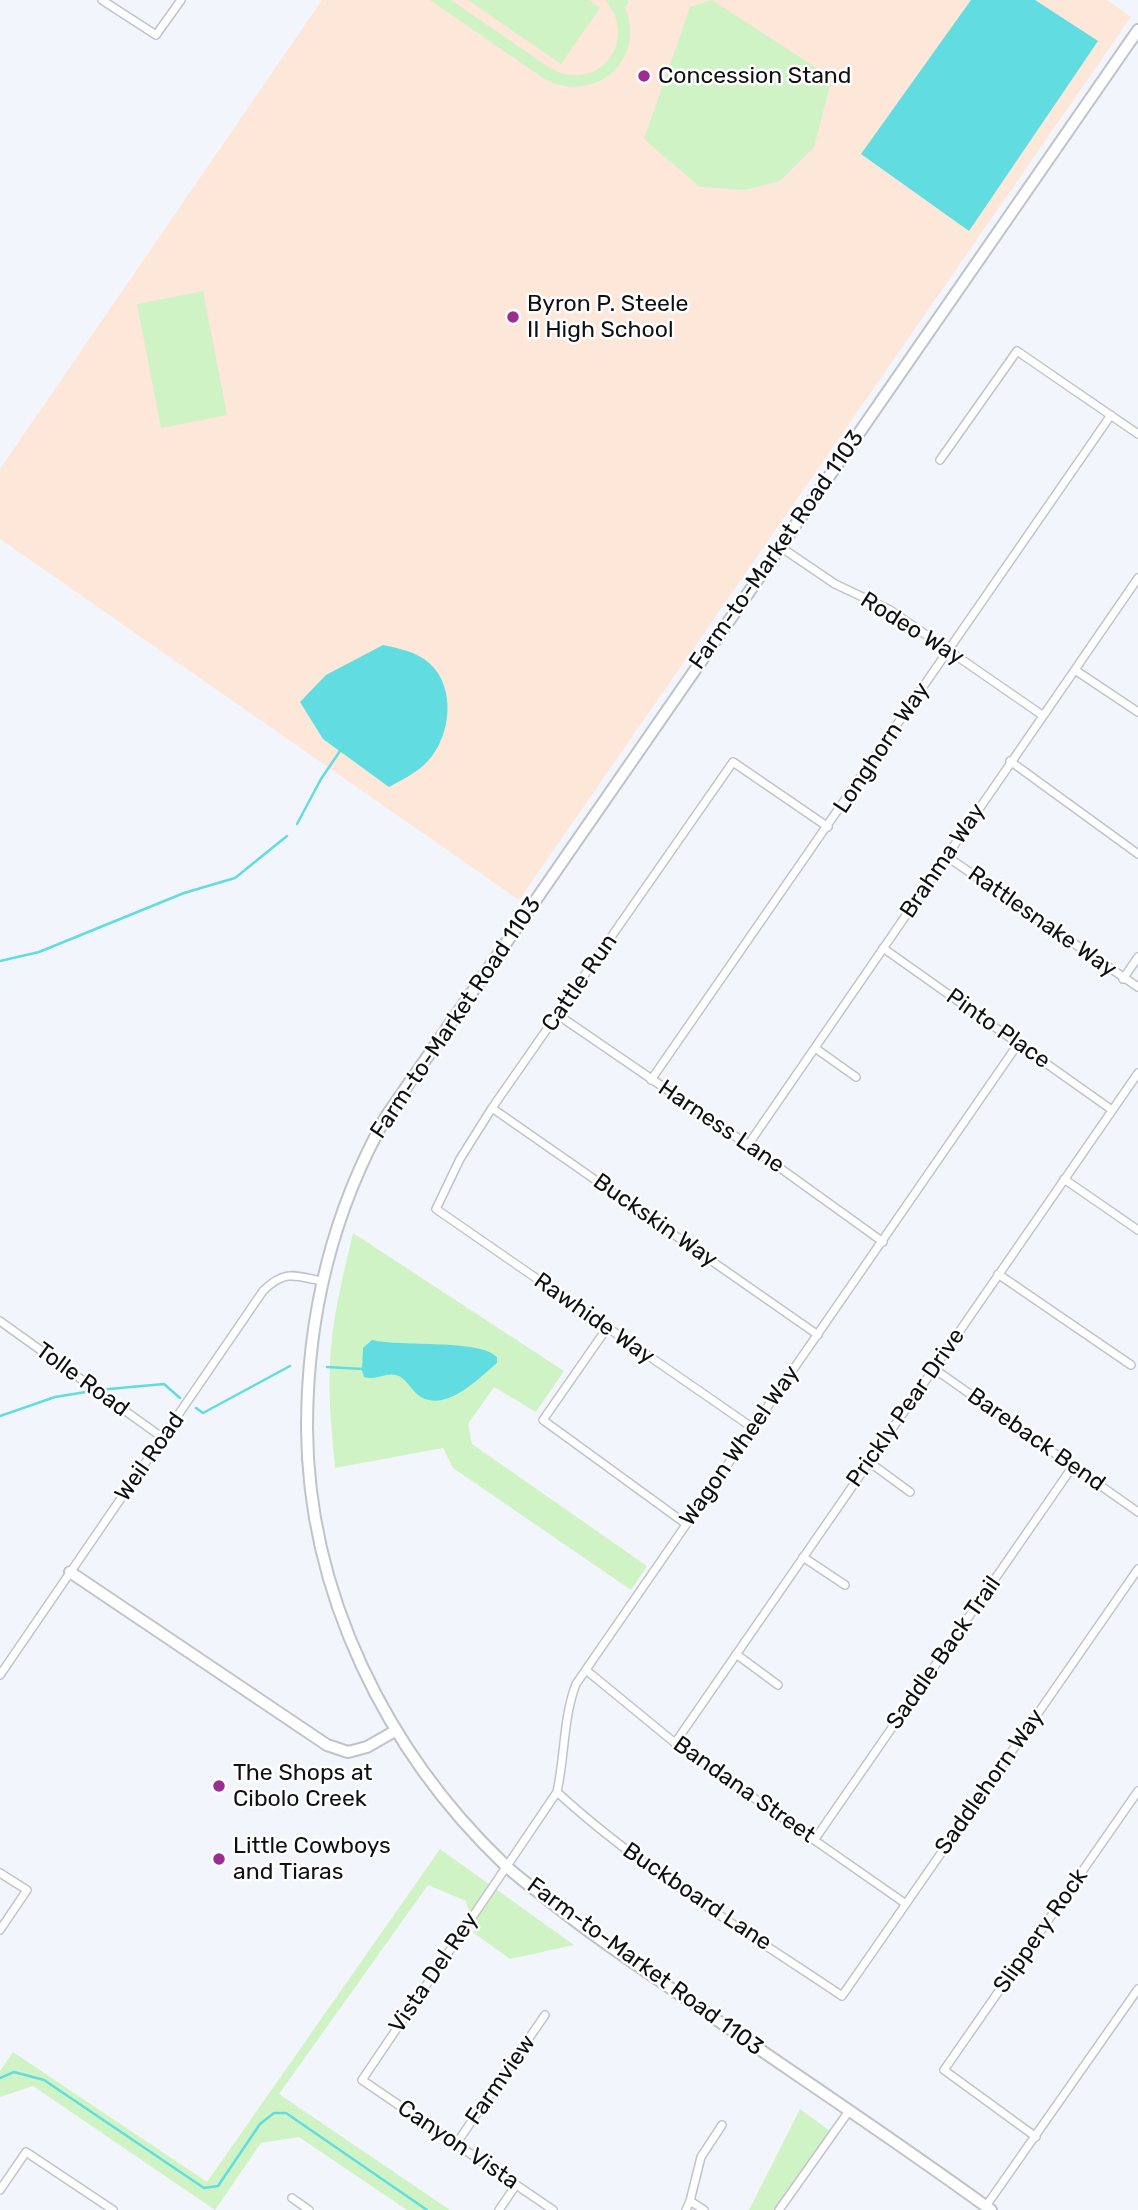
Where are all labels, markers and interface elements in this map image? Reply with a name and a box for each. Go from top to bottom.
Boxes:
place label: Concession Stand [658,62,851,90]
marker: Concession Stand [636,68,652,84]
place label: Byron P. Steele II High School [527,290,688,344]
marker: Byron P. Steele II High School [505,309,521,325]
street label: Farm-to-Market Road 1103 [684,425,870,675]
street label: Rodeo Way [855,586,969,672]
street label: Longhorn Way [828,677,936,819]
street label: Brahma Way [895,798,991,924]
street label: Rattlesnake Way [962,860,1122,984]
street label: Farm-to-Market Road 1103 [365,892,547,1144]
street label: Cattle Run [536,929,624,1037]
street label: Pinto Place [941,983,1055,1075]
street label: Harness Lane [653,1075,789,1179]
street label: Buckskin Way [588,1168,722,1274]
street label: Rawhide Way [528,1267,660,1371]
street label: Prickly Pear Drive [841,1323,971,1493]
street label: Tolle Road [30,1337,134,1423]
street label: Wagon Wheel Way [674,1360,806,1532]
street label: Bareback Bend [962,1382,1110,1498]
street label: Weil Road [109,1407,191,1507]
street label: Saddle Back Trail [881,1571,1007,1735]
street label: Saddlehorn Way [930,1704,1050,1860]
street label: Bandana Street [668,1731,820,1849]
place label: The Shops at Cibolo Creek [233,1759,373,1813]
marker: The Shops at Cibolo Creek [211,1778,227,1794]
place label: Little Cowboys and Tiaras [233,1832,391,1886]
street label: Buckboard Lane [617,1837,777,1957]
marker: Little Cowboys and Tiaras [211,1851,227,1867]
street label: Slippery Rock [988,1863,1094,1999]
street label: Farm-to-Market Road 1103 [521,1872,769,2062]
street label: Vista Del Rey [384,1907,484,2039]
street label: Farmview [460,2030,542,2130]
street label: Canyon Vista [392,2094,524,2196]

